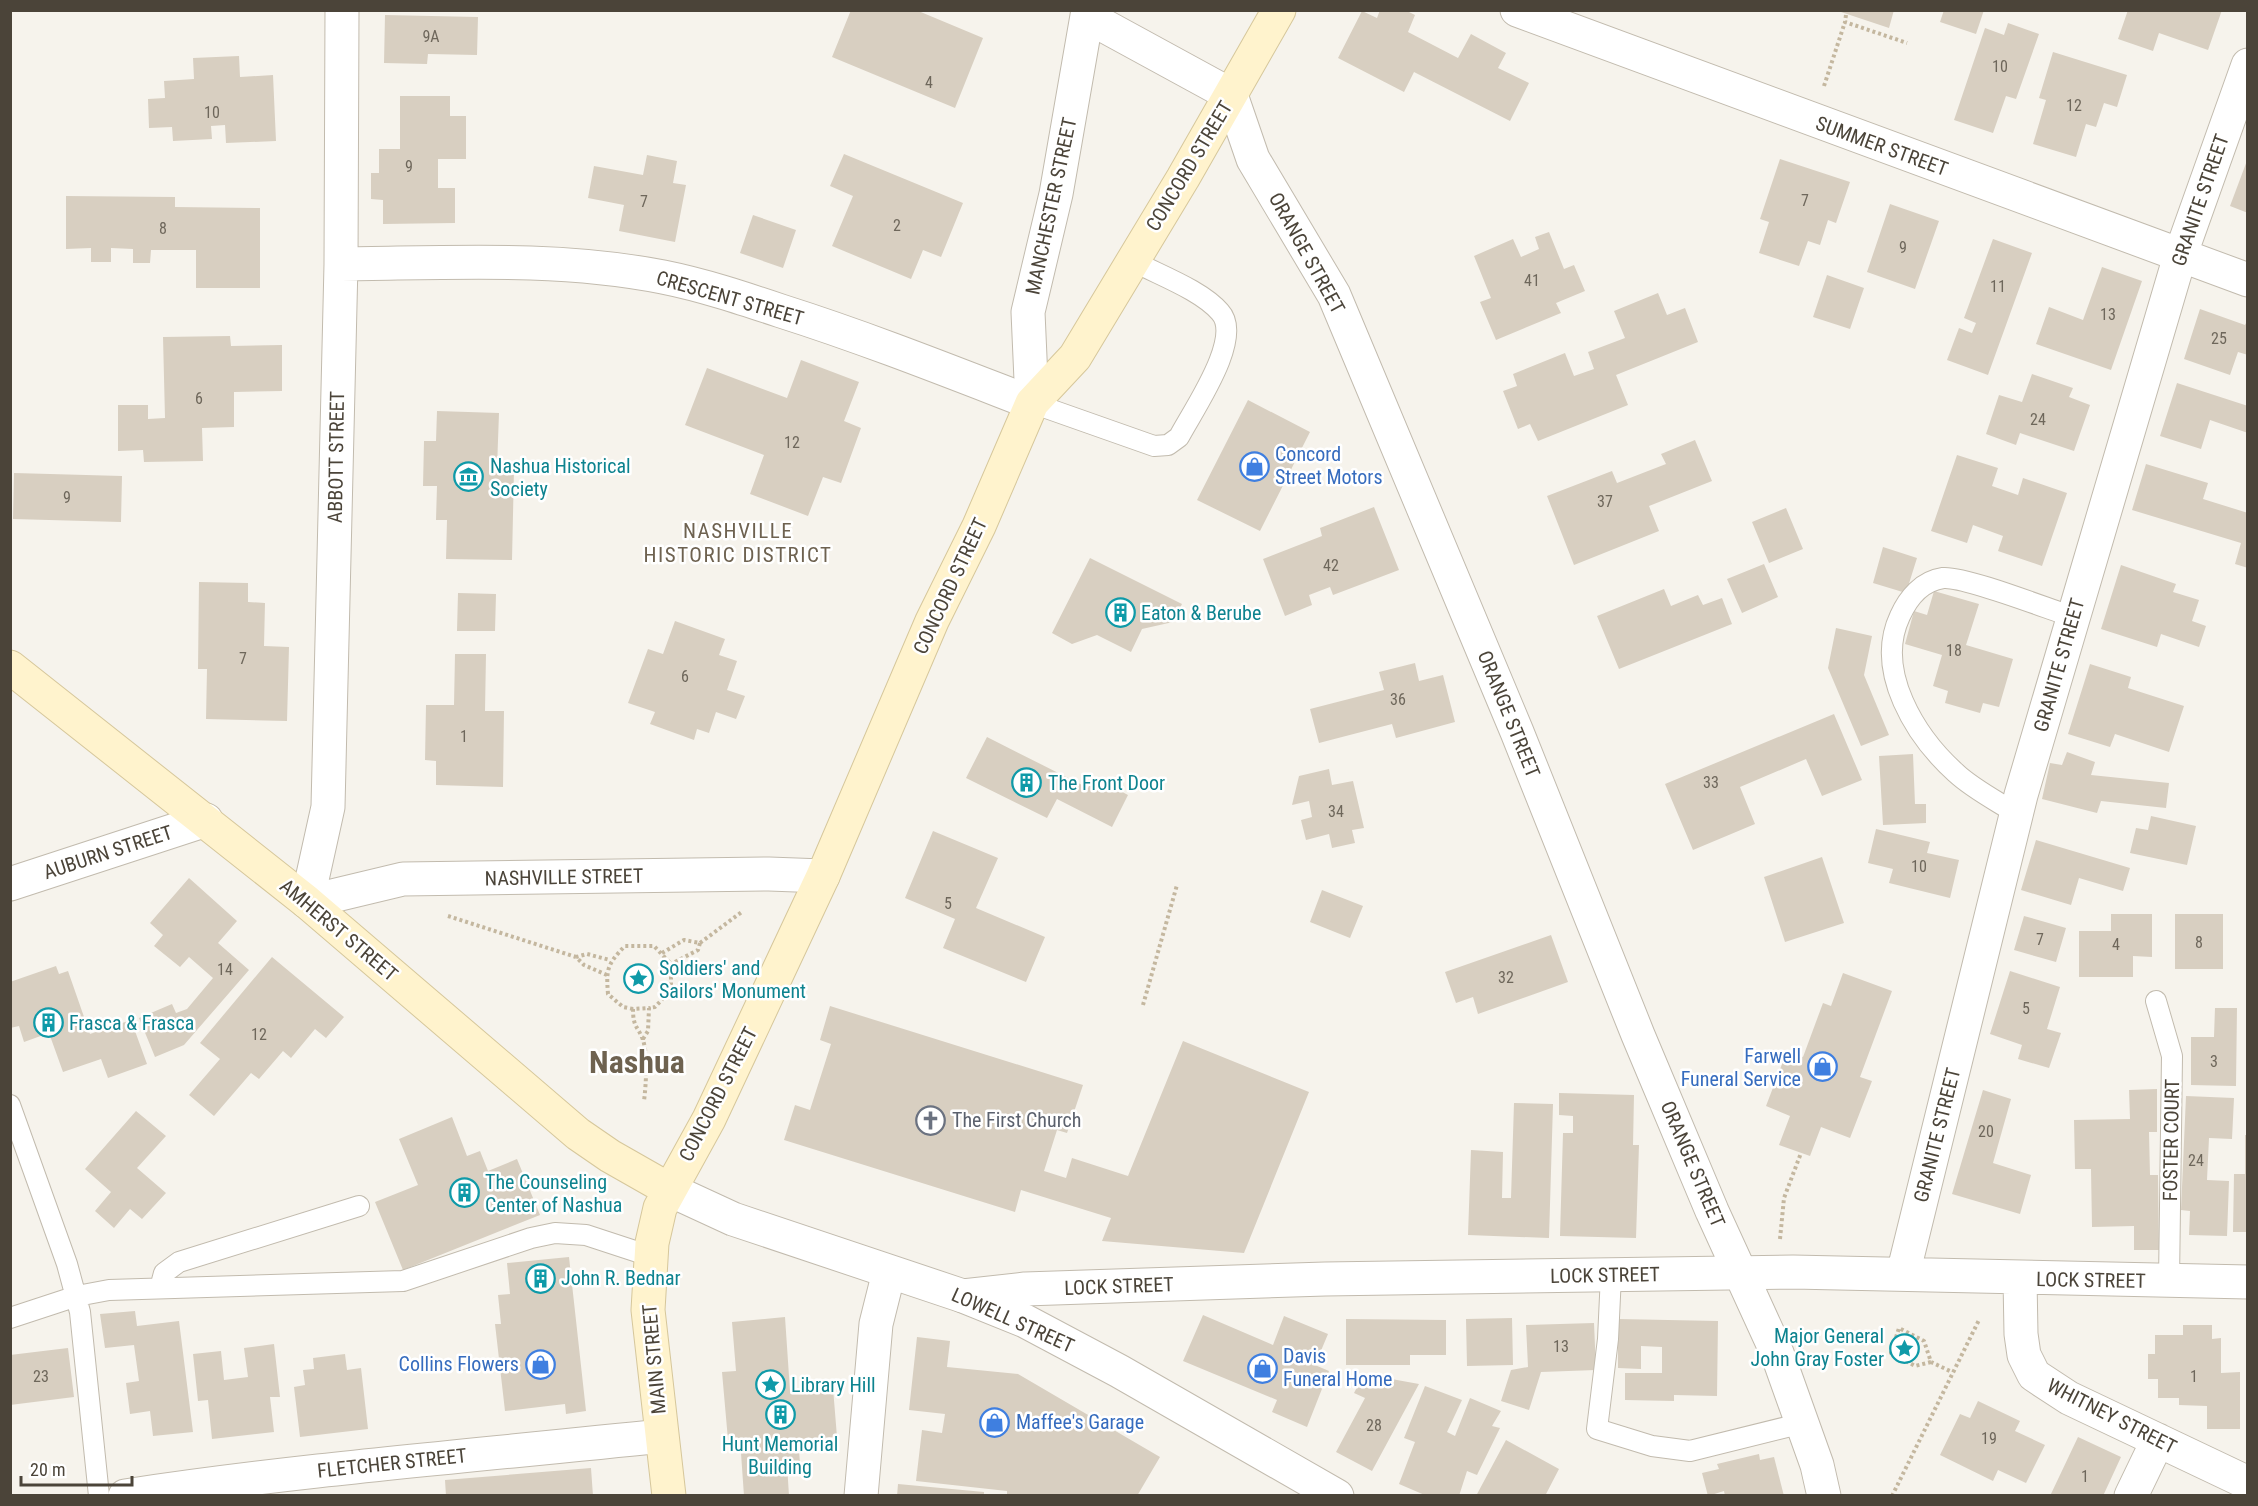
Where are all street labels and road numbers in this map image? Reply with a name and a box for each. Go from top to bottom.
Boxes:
street label: CONCORD STREET [1141,97,1237,235]
street label: SUMMER STREET [1813,111,1951,181]
street label: MANCHESTER STREET [1020,115,1082,297]
street label: GRANITE STREET [2166,131,2234,269]
street label: ORANGE STREET [1264,188,1350,318]
street label: CRESCENT STREET [654,265,806,331]
street label: ABBOTT STREET [323,391,349,523]
street label: CONCORD STREET [908,514,992,658]
street label: GRANITE STREET [2028,595,2090,735]
street label: ORANGE STREET [1473,647,1545,781]
street label: AUBURN STREET [40,820,176,884]
street label: NASHVILLE STREET [485,864,643,890]
street label: AMHERST STREET [275,874,403,986]
street label: CONCORD STREET [674,1023,762,1165]
street label: GRANITE STREET [1909,1065,1965,1205]
street label: FOSTER COURT [2158,1079,2184,1201]
street label: ORANGE STREET [1656,1097,1730,1231]
street label: LOCK STREET [1550,1262,1660,1288]
street label: LOCK STREET [2036,1267,2146,1293]
street label: LOCK STREET [1064,1272,1174,1300]
street label: LOWELL STREET [948,1282,1078,1358]
street label: MAIN STREET [637,1303,671,1415]
street label: WHITNEY STREET [2043,1373,2181,1459]
street label: FLETCHER STREET [316,1443,468,1483]

